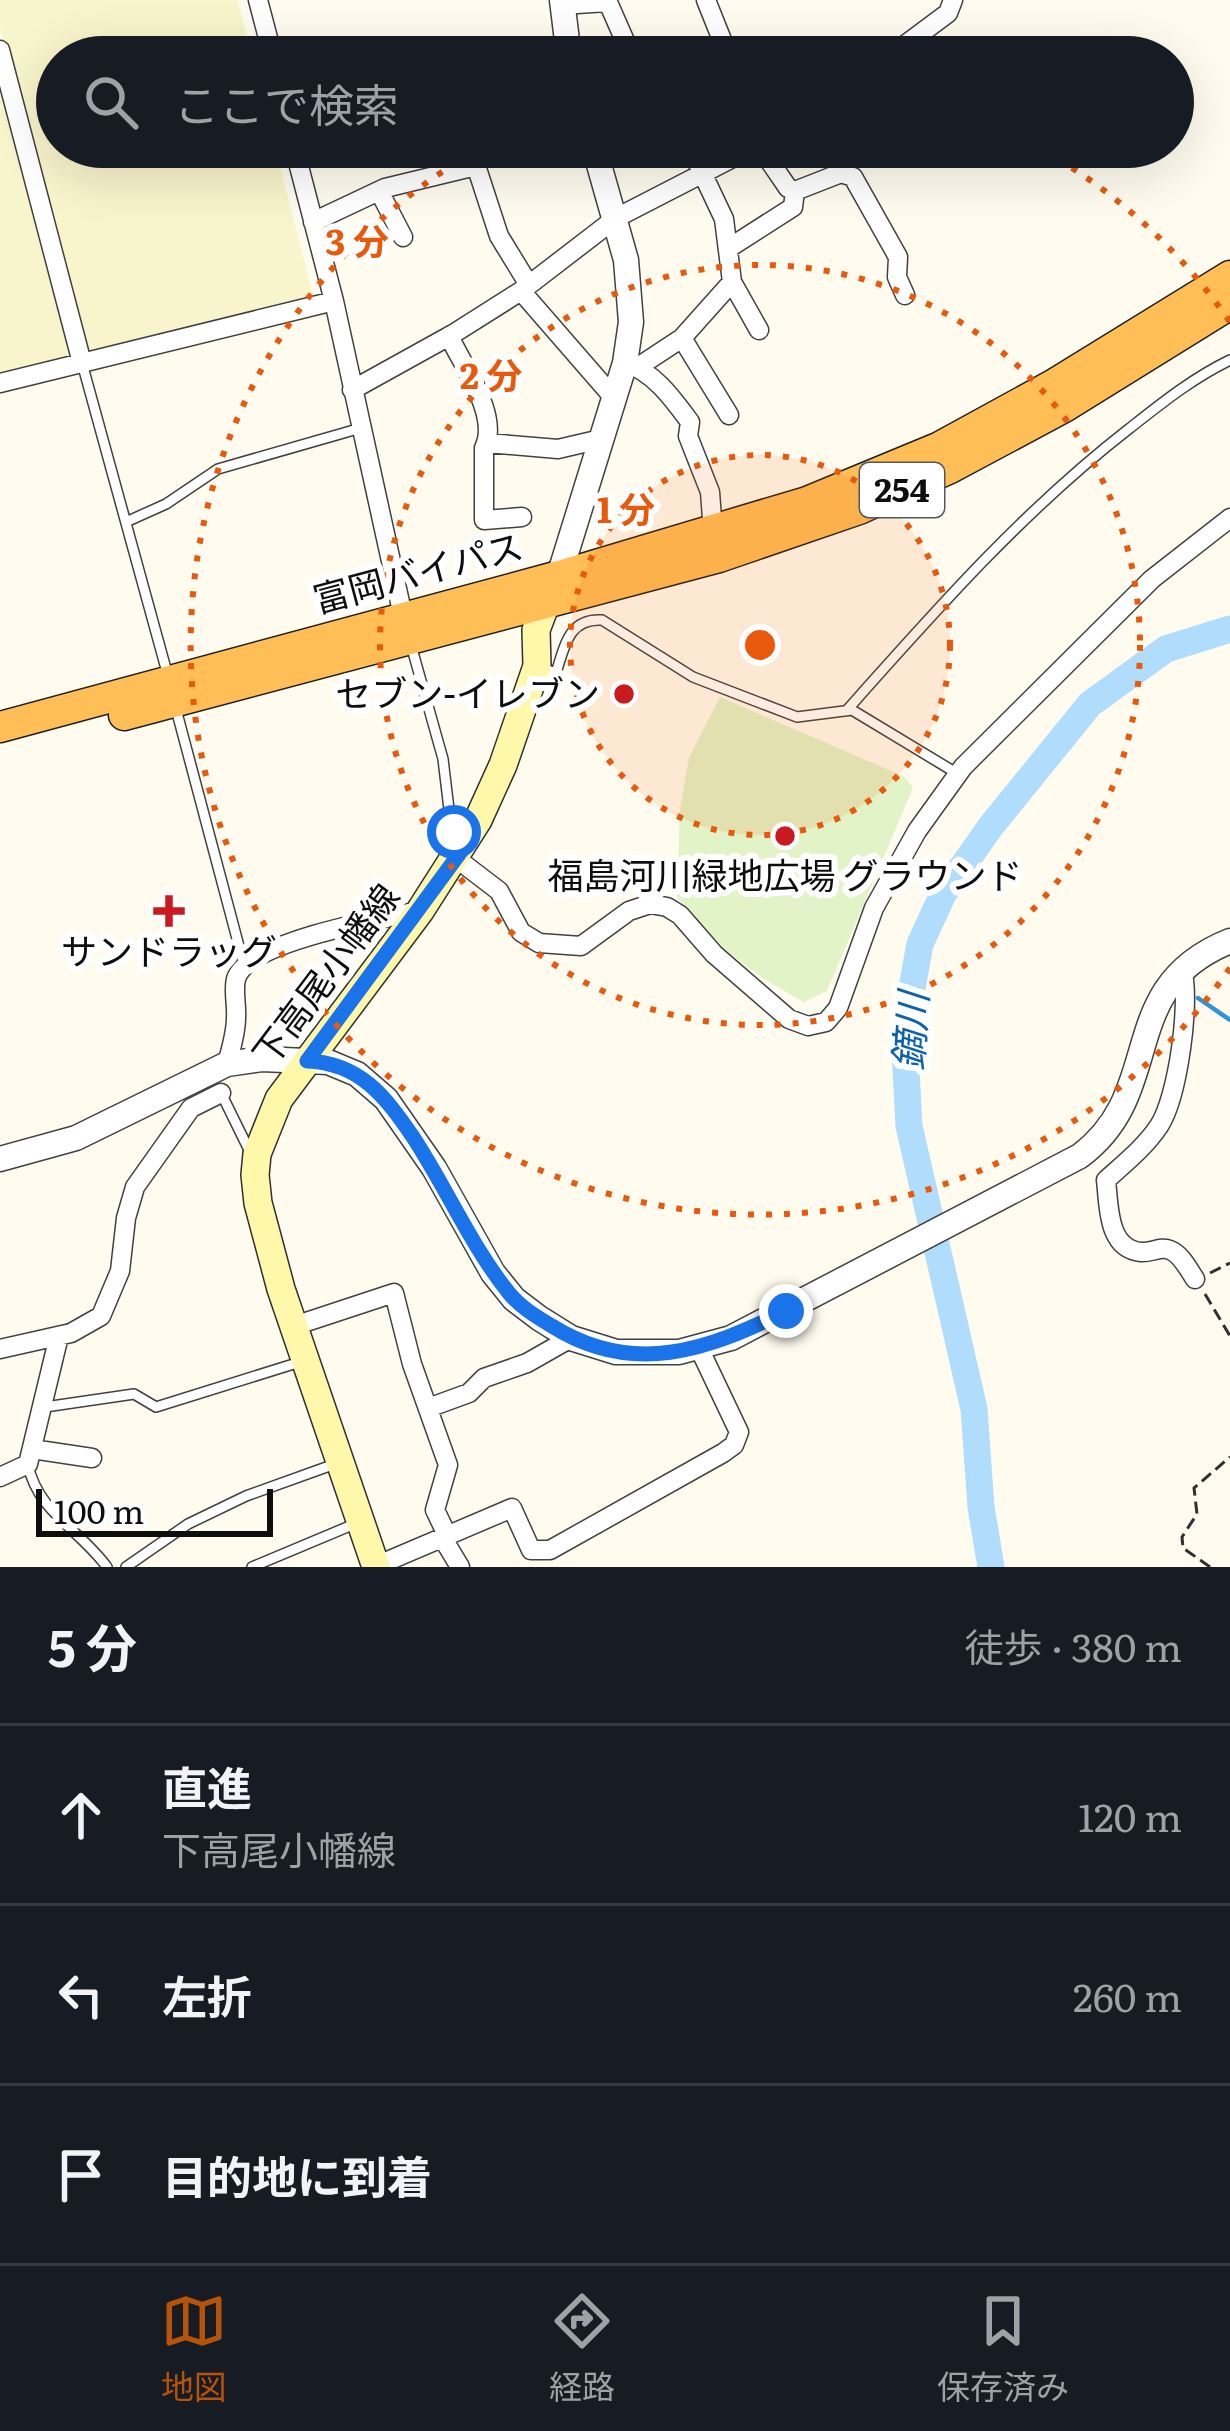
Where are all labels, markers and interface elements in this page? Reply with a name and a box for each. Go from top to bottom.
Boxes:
search box [36,36,1194,168]
icon: search [78,69,144,135]
text: ここで検索 [174,69,399,136]
text: 3 分 [325,213,389,266]
text: 2 分 [460,347,522,400]
road number: 254 [860,463,944,517]
text: 1 分 [597,481,655,534]
street label: 富岡バイパス [307,517,528,624]
centre of rings [739,624,781,666]
place label: セブン-イレブン [335,665,600,718]
marker: セブン-イレブン [611,681,637,707]
route start [427,805,481,859]
marker: 福島河川緑地広場 グラウンド [772,823,798,849]
place label: 福島河川緑地広場 グラウンド [547,847,1023,900]
street label: 下高尾小幡線 [238,871,410,1076]
marker: サンドラッグ [156,898,182,924]
place label: サンドラッグ [61,923,277,976]
water label: 鏑川 [876,986,940,1072]
route end [759,1284,813,1338]
scale bar [36,1483,273,1536]
text: 100 m [54,1485,144,1534]
text: 5 分 [48,1607,137,1683]
text: 徒歩 · 380 m [965,1616,1182,1674]
text: 直進 [162,1752,252,1819]
icon: ahead [48,1782,114,1848]
text: 120 m [1078,1786,1182,1844]
text: 下高尾小幡線 [162,1819,396,1877]
text: 左折 [162,1961,252,2028]
icon: left [48,1962,114,2028]
text: 260 m [1073,1966,1182,2024]
text: 目的地に到着 [162,2141,432,2208]
icon: arrive [48,2142,114,2208]
tab: 地図 [161,2288,227,2409]
tab: 経路 [549,2288,615,2409]
tab: 保存済み [937,2288,1069,2409]

